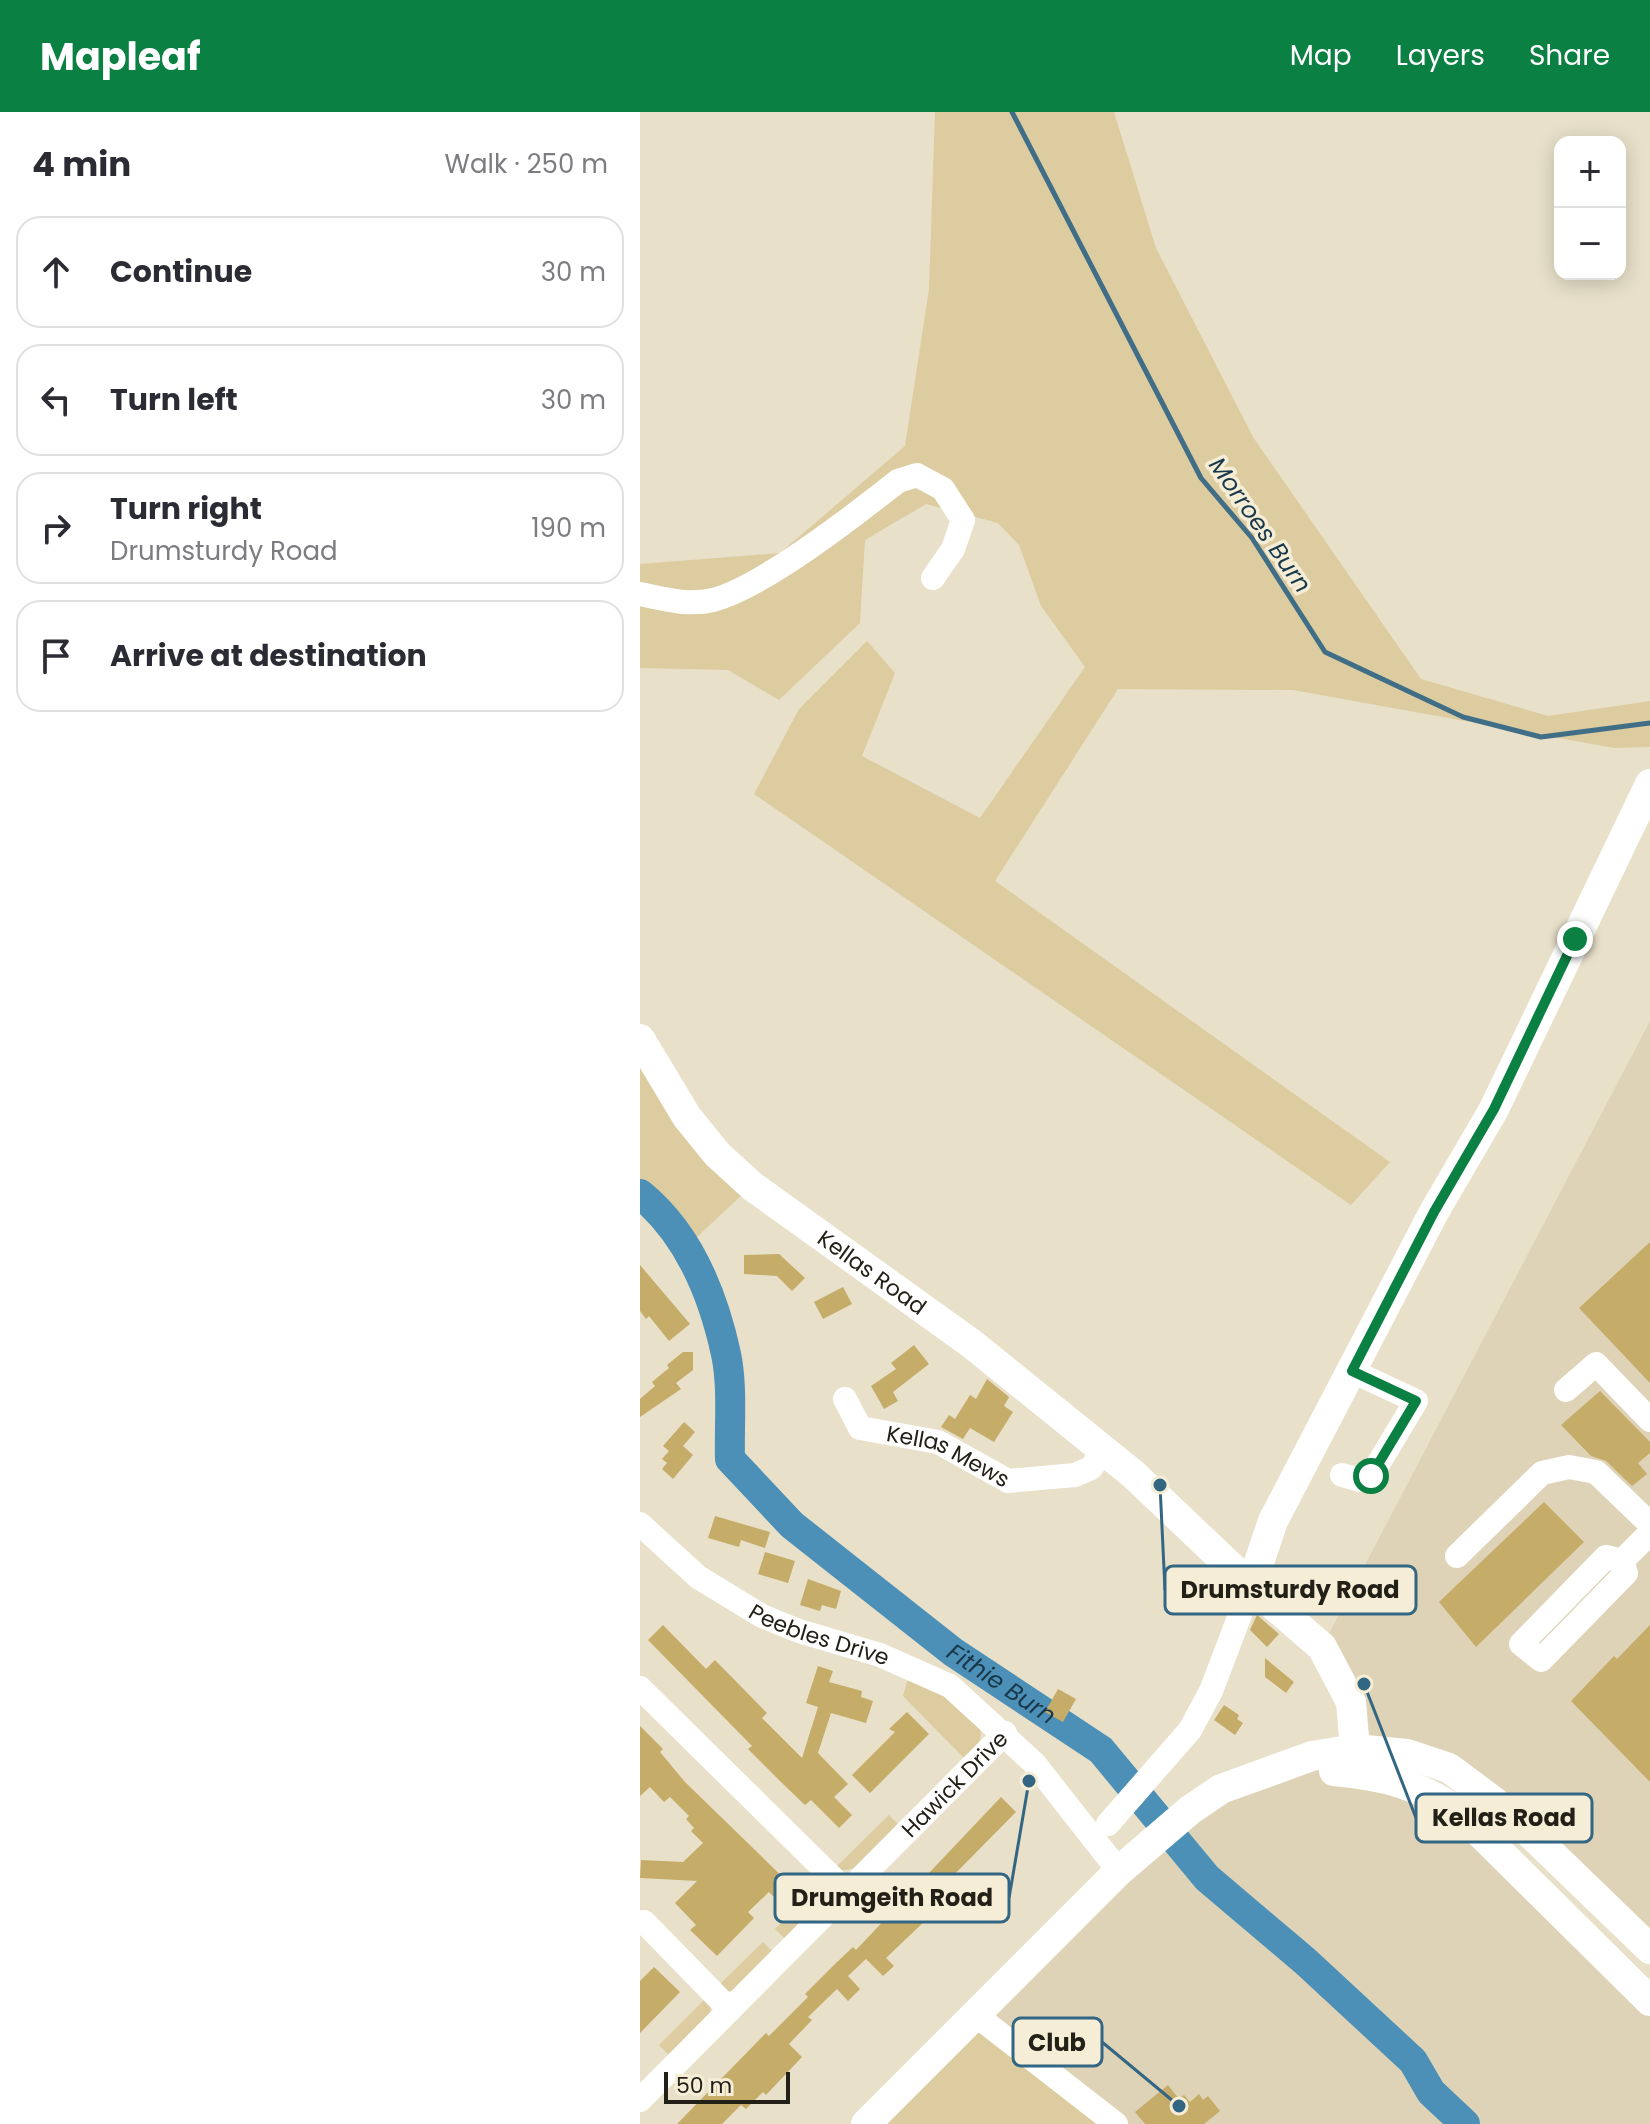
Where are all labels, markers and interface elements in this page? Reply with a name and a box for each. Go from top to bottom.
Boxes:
text: Mapleaf [40,30,201,83]
text: Map [1290,36,1352,75]
text: Layers [1396,36,1485,75]
text: Share [1529,36,1610,75]
map controls [1554,136,1626,280]
button: + [1554,136,1626,208]
text: 4 min [32,140,131,188]
text: Walk · 250 m [445,146,608,182]
button: − [1554,208,1626,280]
icon: ahead [34,250,78,294]
text: Continue [110,250,252,293]
text: 30 m [541,254,606,290]
icon: left [34,378,78,422]
text: Turn left [110,378,238,421]
text: 30 m [541,382,606,418]
water label: Morroes Burn [1202,450,1319,599]
text: Turn right [110,487,262,530]
icon: right [34,506,78,550]
text: 190 m [531,510,606,546]
text: Drumsturdy Road [110,533,338,569]
icon: arrive [34,634,78,678]
text: Arrive at destination [110,634,427,677]
route end [1557,921,1593,957]
street label: Kellas Road [811,1223,932,1322]
street label: Kellas Mews [884,1418,1015,1495]
route start [1353,1458,1389,1494]
callout: Drumsturdy Road [1165,1566,1416,1614]
text: Drumsturdy Road [1181,1573,1399,1606]
street label: Peebles Drive [743,1597,895,1673]
water label: Fithie Burn [941,1636,1063,1732]
street label: Hawick Drive [895,1724,1015,1844]
callout: Kellas Road [1416,1794,1592,1842]
text: Kellas Road [1432,1801,1576,1834]
callout: Drumgeith Road [775,1874,1009,1922]
text: Drumgeith Road [791,1881,993,1914]
callout: Club [1013,2018,1102,2066]
text: Club [1028,2026,1086,2059]
scale bar [664,2068,790,2104]
text: 50 m [676,2070,732,2101]

